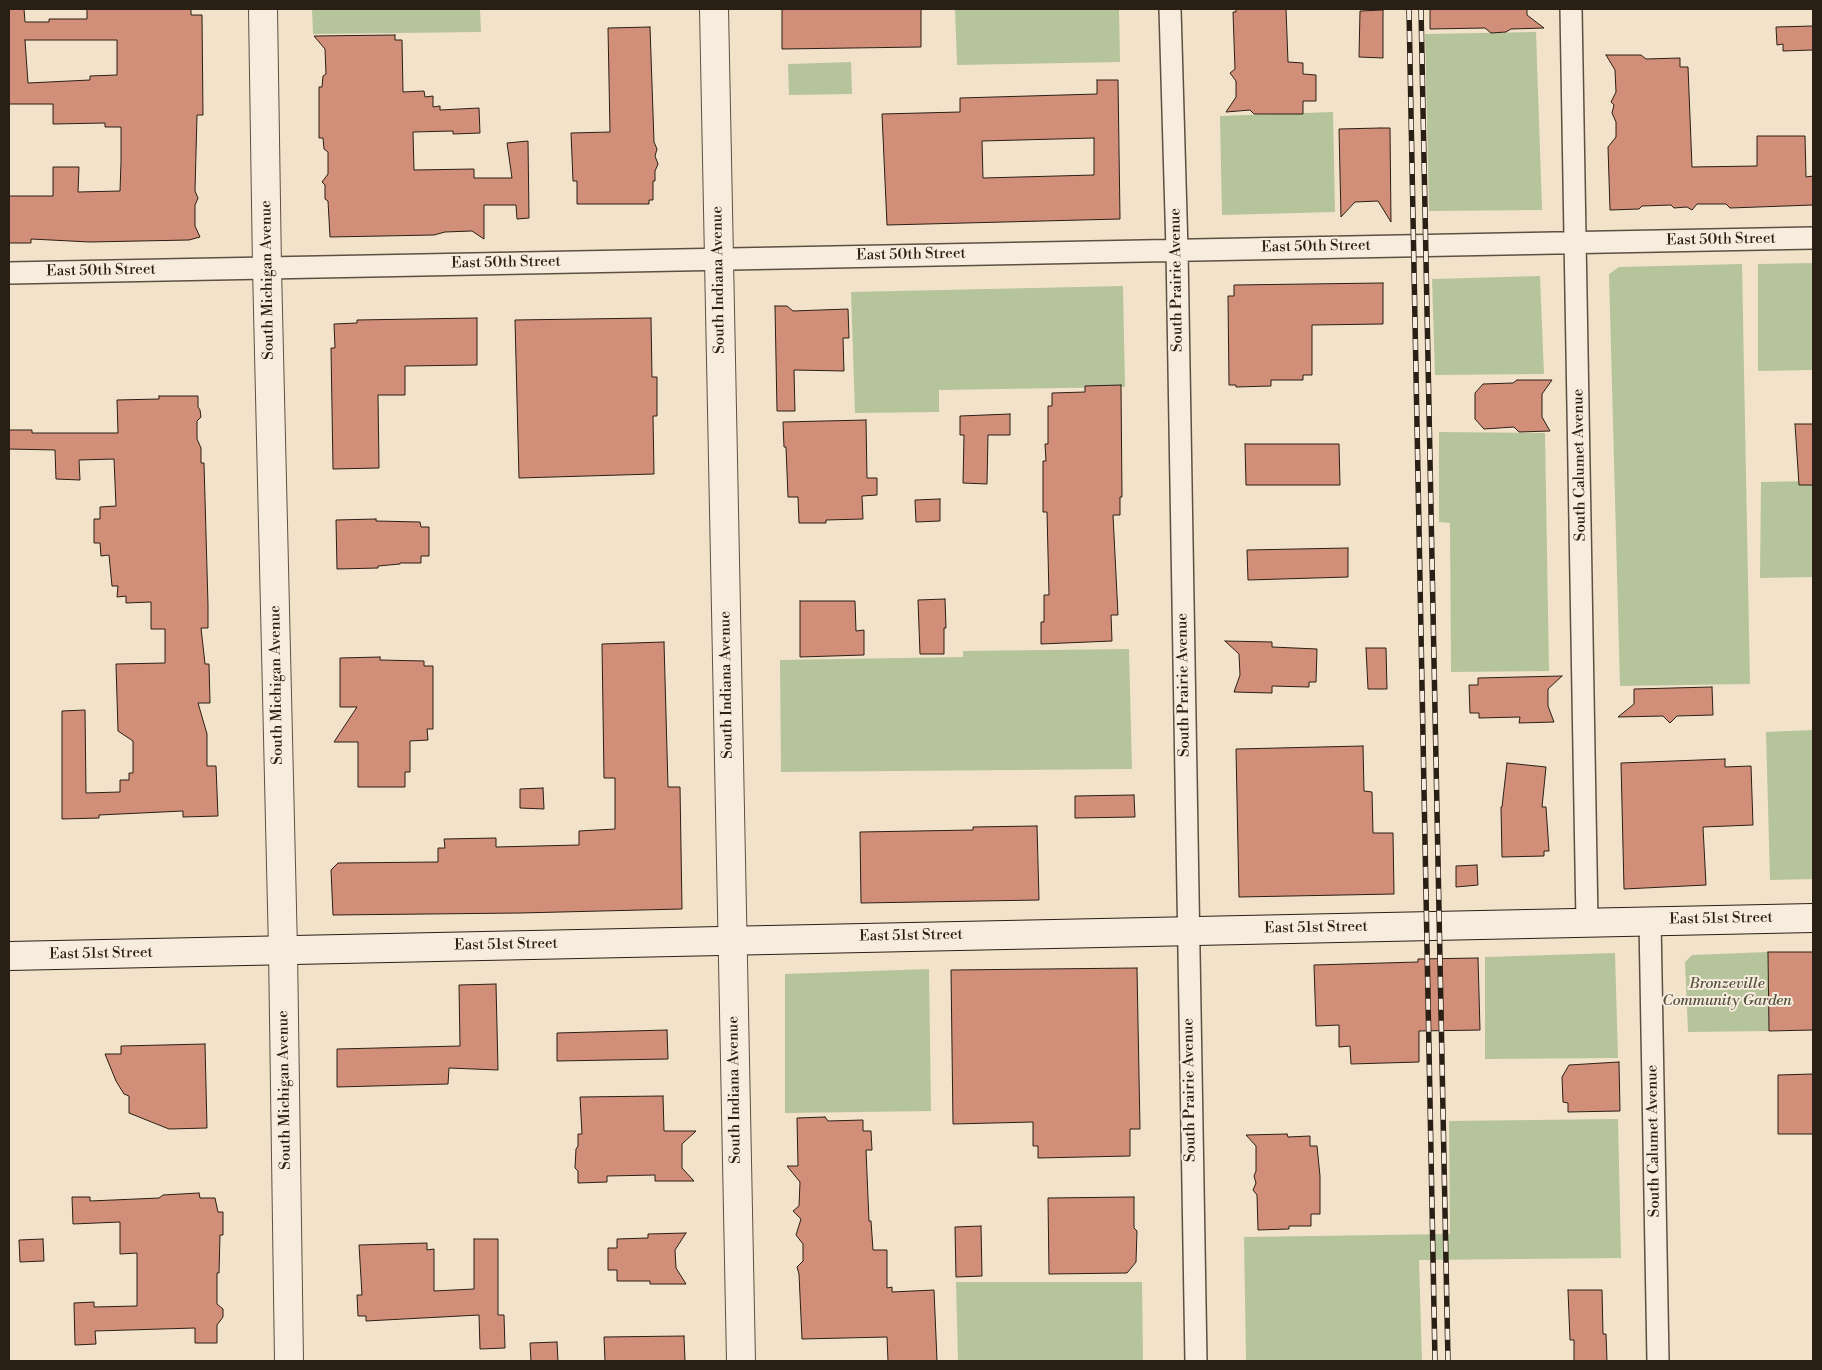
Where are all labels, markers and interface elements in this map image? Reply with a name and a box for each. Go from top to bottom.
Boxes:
street label: South Michigan Avenue [258,200,278,360]
street label: South Indiana Avenue [709,206,729,354]
street label: South Prairie Avenue [1167,208,1187,352]
street label: East 50th Street [1666,230,1776,250]
street label: East 50th Street [1261,237,1371,257]
street label: East 50th Street [856,245,966,265]
street label: East 50th Street [451,253,561,273]
street label: East 50th Street [46,261,156,281]
street label: South Calumet Avenue [1570,389,1590,541]
street label: South Michigan Avenue [267,605,287,765]
street label: South Indiana Avenue [717,611,737,759]
street label: South Prairie Avenue [1174,613,1194,757]
street label: East 51st Street [1669,909,1773,929]
street label: East 51st Street [1264,918,1368,938]
street label: East 51st Street [859,926,963,946]
street label: East 51st Street [454,935,558,955]
street label: East 51st Street [49,944,153,964]
park label: Bronzeville Community Garden [1662,975,1792,1010]
street label: South Michigan Avenue [275,1010,295,1170]
street label: South Indiana Avenue [725,1016,745,1164]
street label: South Prairie Avenue [1180,1018,1200,1162]
street label: South Calumet Avenue [1644,1065,1664,1217]

